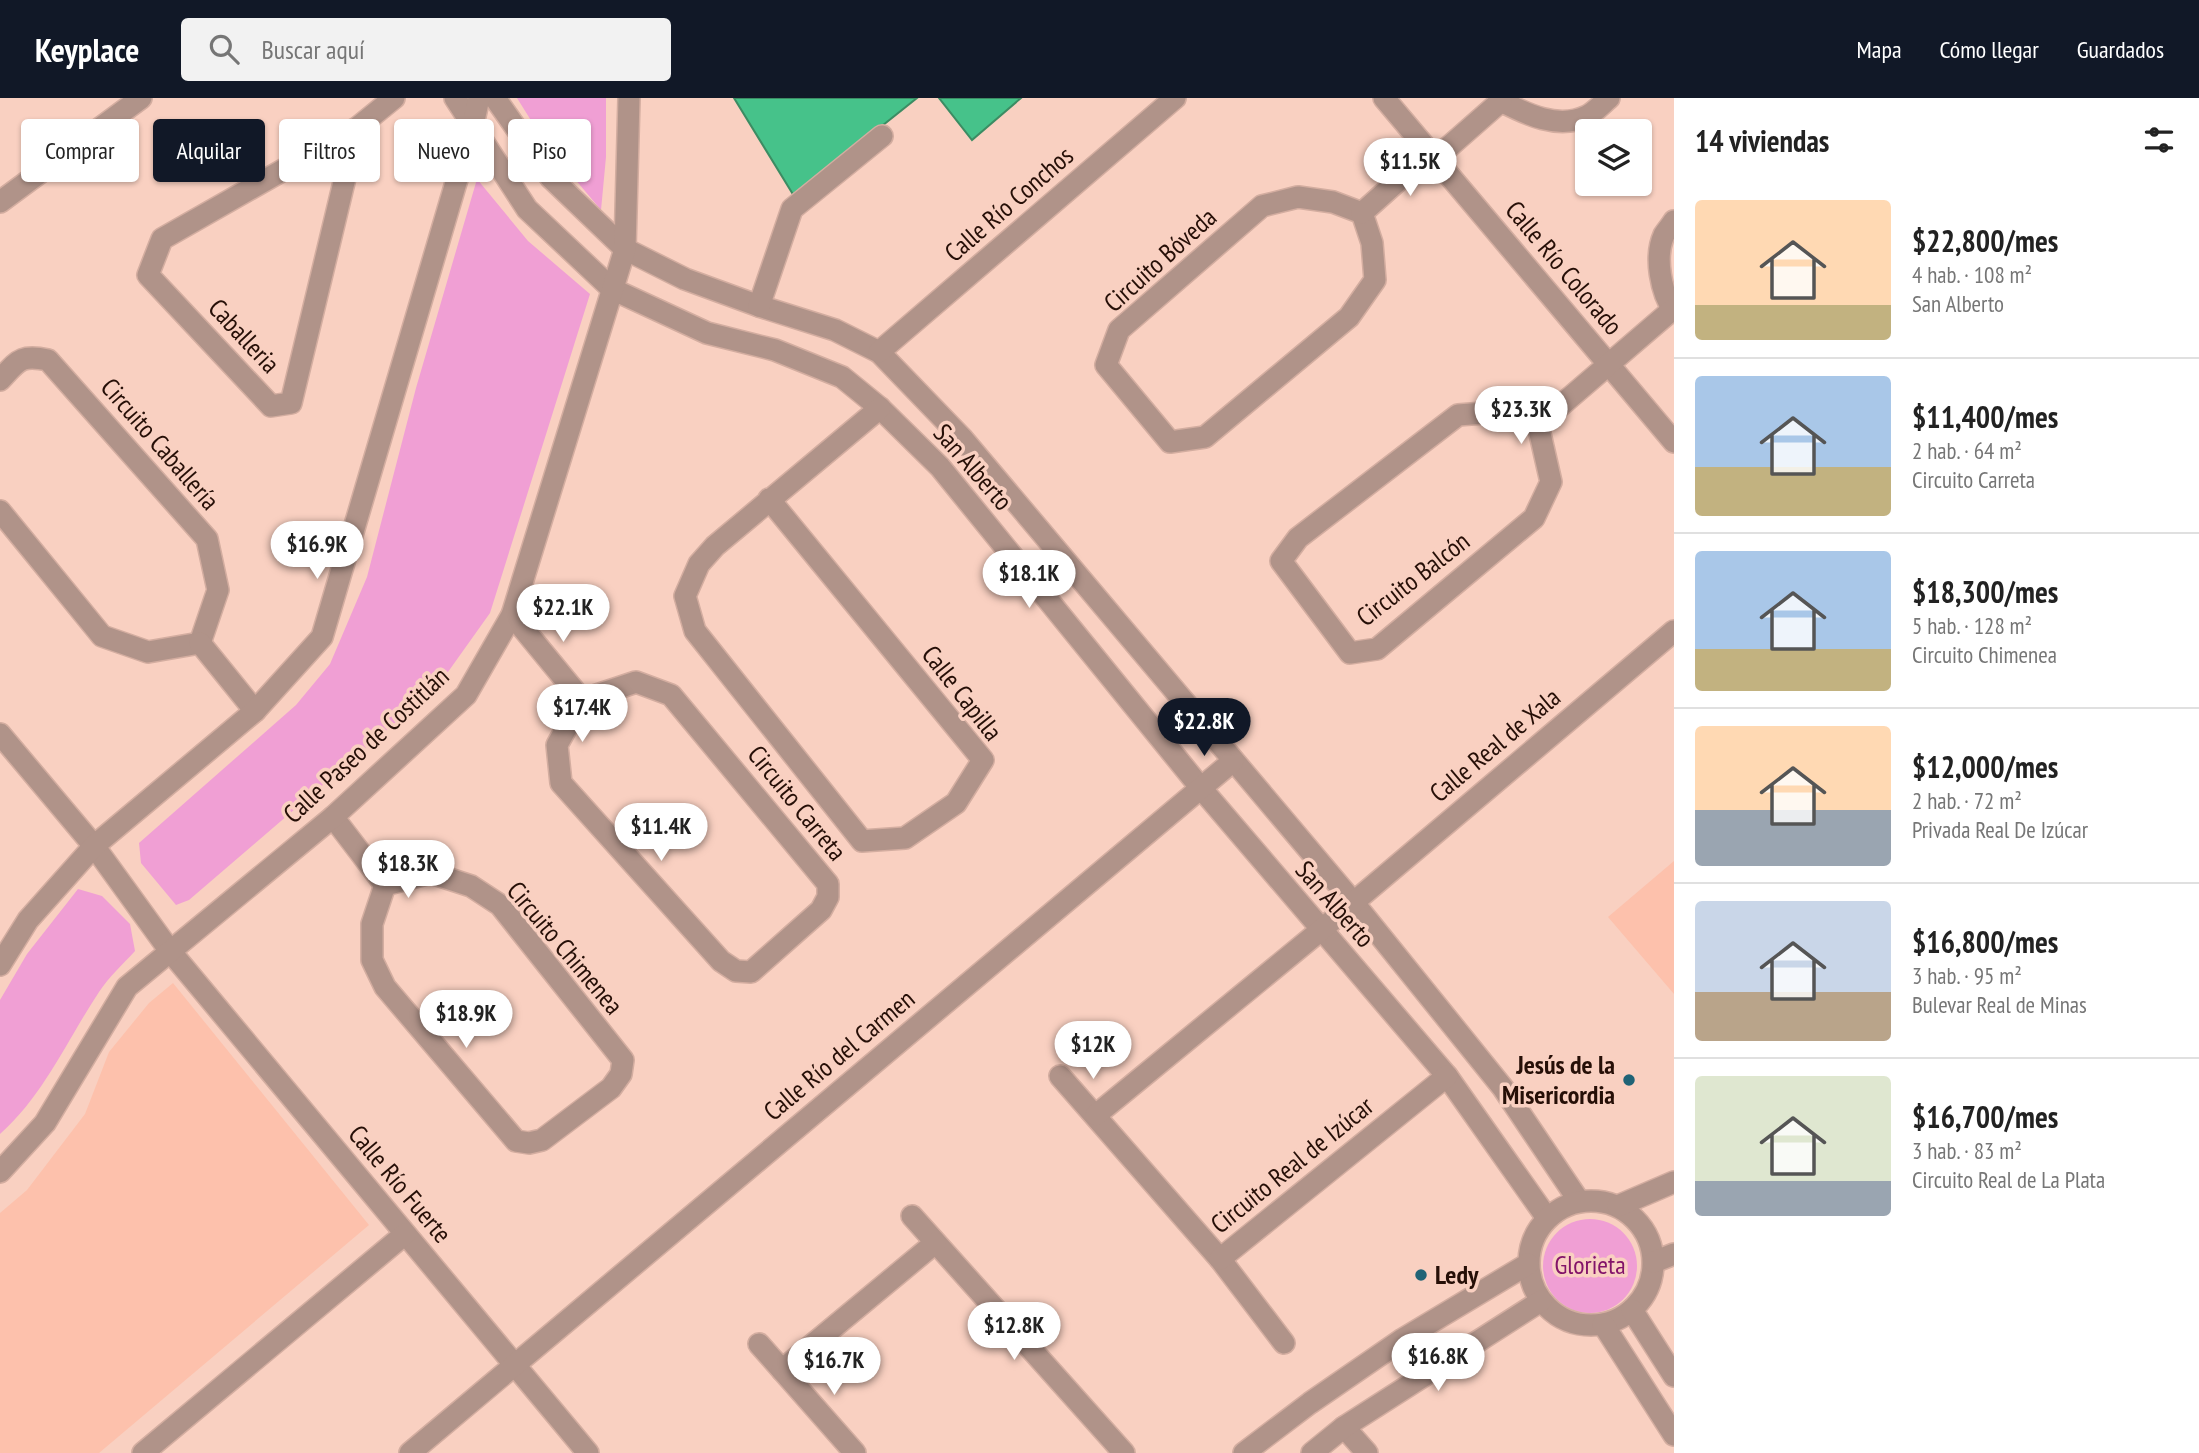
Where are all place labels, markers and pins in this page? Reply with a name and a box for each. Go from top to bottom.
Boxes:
pin: $11.5K [1353,139,1467,198]
pin: $23.3K [1464,386,1578,446]
pin: $16.9K [260,522,374,581]
pin: $18.1K [972,550,1086,610]
pin: $22.1K [506,584,620,644]
pin: $17.4K [525,684,639,744]
pin: $22.8K [1147,698,1261,758]
pin: $11.4K [604,804,718,863]
pin: $18.3K [351,840,465,900]
pin: $18.9K [409,990,523,1050]
pin: $12K [1052,1021,1134,1081]
place label: Jesús de la Misericordia [1502,1048,1615,1111]
marker: Jesús de la Misericordia [1621,1072,1637,1088]
place label: Ledy [1435,1258,1479,1291]
marker: Ledy [1413,1267,1429,1283]
pin: $12.8K [957,1302,1071,1362]
pin: $16.8K [1381,1334,1495,1393]
pin: $16.7K [777,1338,891,1397]

